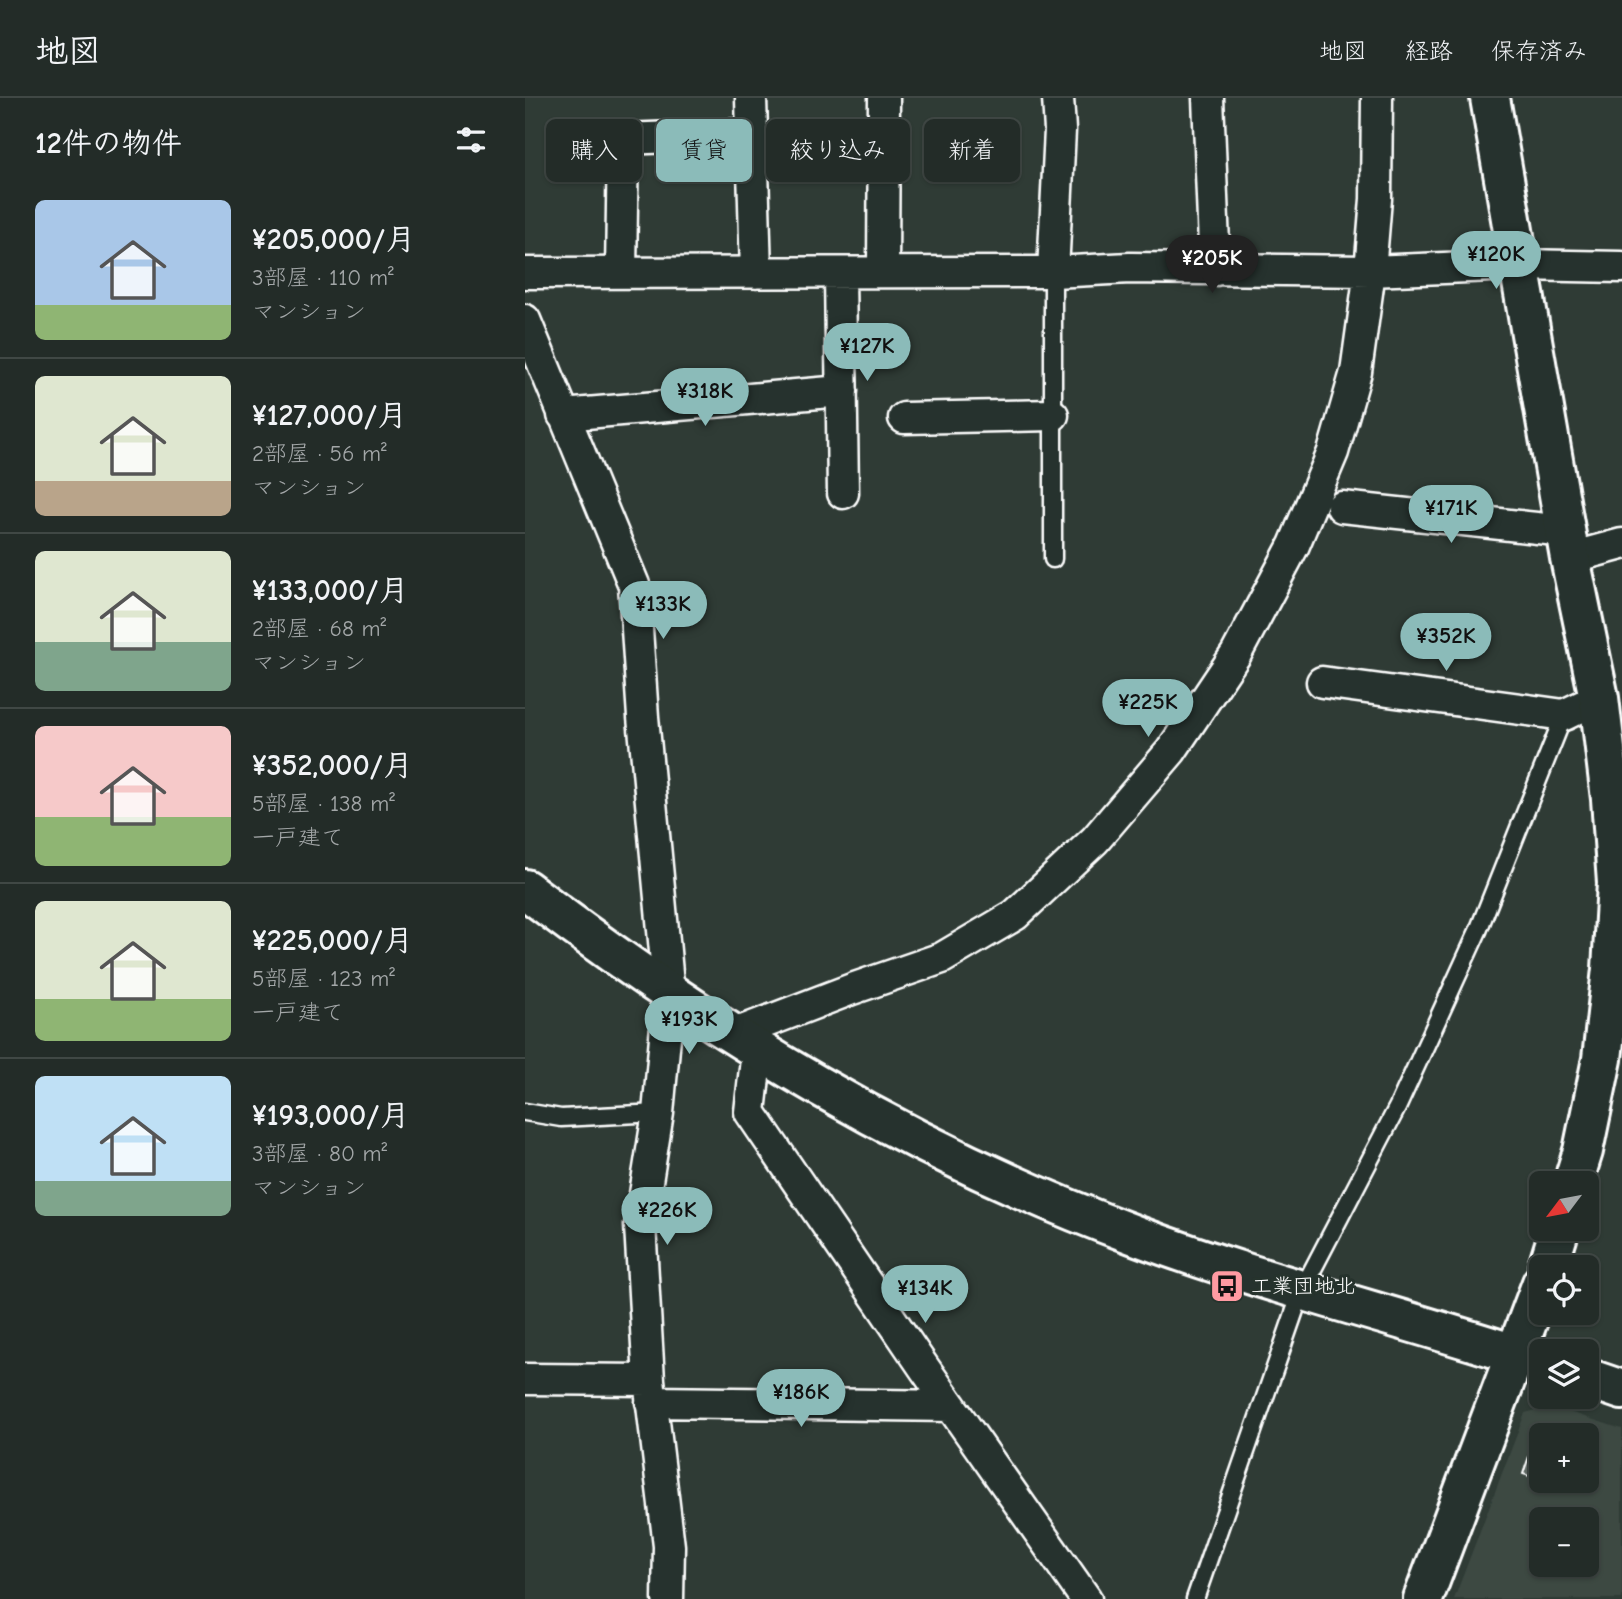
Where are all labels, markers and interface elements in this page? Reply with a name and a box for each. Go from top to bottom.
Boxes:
text: 地図 [35,32,101,70]
text: 地図 [1319,37,1367,65]
text: 経路 [1405,37,1453,65]
text: 保存済み [1491,37,1587,65]
chip: 購入 [546,119,642,182]
chip: 賃貸 [656,119,752,182]
chip: 絞り込み [766,119,910,182]
chip: 新着 [924,119,1020,182]
icon: filters [452,121,490,159]
text: 12件の物件 [35,126,182,161]
text: ¥205,000/月 [252,222,415,257]
icon: home [91,228,175,312]
pin: ¥120K [1447,232,1545,291]
pin: ¥205K [1163,236,1261,295]
text: ¥120K [1467,240,1525,267]
text: ¥205K [1181,244,1243,271]
text: 3部屋 · 110 m² [252,264,394,291]
text: マンション [252,298,366,325]
pin: ¥127K [818,324,916,383]
text: ¥127K [840,332,894,359]
pin: ¥318K [656,368,754,428]
text: ¥318K [677,377,733,404]
text: ¥127,000/月 [252,398,407,433]
icon: home [91,404,175,488]
text: 2部屋 · 56 m² [252,440,387,467]
text: マンション [252,474,366,501]
pin: ¥171K [1402,486,1500,545]
text: ¥171K [1425,494,1477,521]
text: ¥133,000/月 [252,573,408,608]
icon: home [91,579,175,663]
pin: ¥133K [614,582,712,641]
text: ¥133K [635,590,691,617]
pin: ¥352K [1397,614,1495,673]
text: 2部屋 · 68 m² [252,615,386,642]
text: ¥352K [1416,622,1476,649]
text: マンション [252,649,366,676]
pin: ¥225K [1099,680,1197,739]
text: ¥225K [1118,688,1178,715]
text: ¥352,000/月 [252,748,413,783]
icon: home [91,754,175,838]
text: 5部屋 · 138 m² [252,790,395,817]
text: 一戸建て [252,824,344,851]
text: ¥225,000/月 [252,923,413,958]
icon: home [91,929,175,1013]
text: 5部屋 · 123 m² [252,965,395,992]
pin: ¥193K [640,996,738,1056]
text: 一戸建て [252,999,344,1026]
text: ¥193K [661,1005,717,1032]
text: ¥193,000/月 [252,1098,409,1133]
icon: home [91,1104,175,1188]
text: 3部屋 · 80 m² [252,1140,387,1167]
north arrow [1529,1171,1599,1241]
map controls [1529,1171,1599,1577]
text: マンション [252,1174,366,1201]
pin: ¥226K [618,1188,716,1247]
text: ¥226K [637,1196,697,1223]
button: locate [1529,1255,1599,1325]
pin: ¥134K [876,1266,974,1325]
bus stop icon: 工業団地北 [1208,1267,1246,1305]
text: ¥134K [897,1274,953,1301]
place label: 工業団地北 [1251,1274,1356,1298]
button: layers [1529,1339,1599,1409]
pin: ¥186K [752,1370,850,1429]
text: ¥186K [772,1378,830,1405]
button: + [1529,1423,1599,1493]
button: − [1529,1507,1599,1577]

